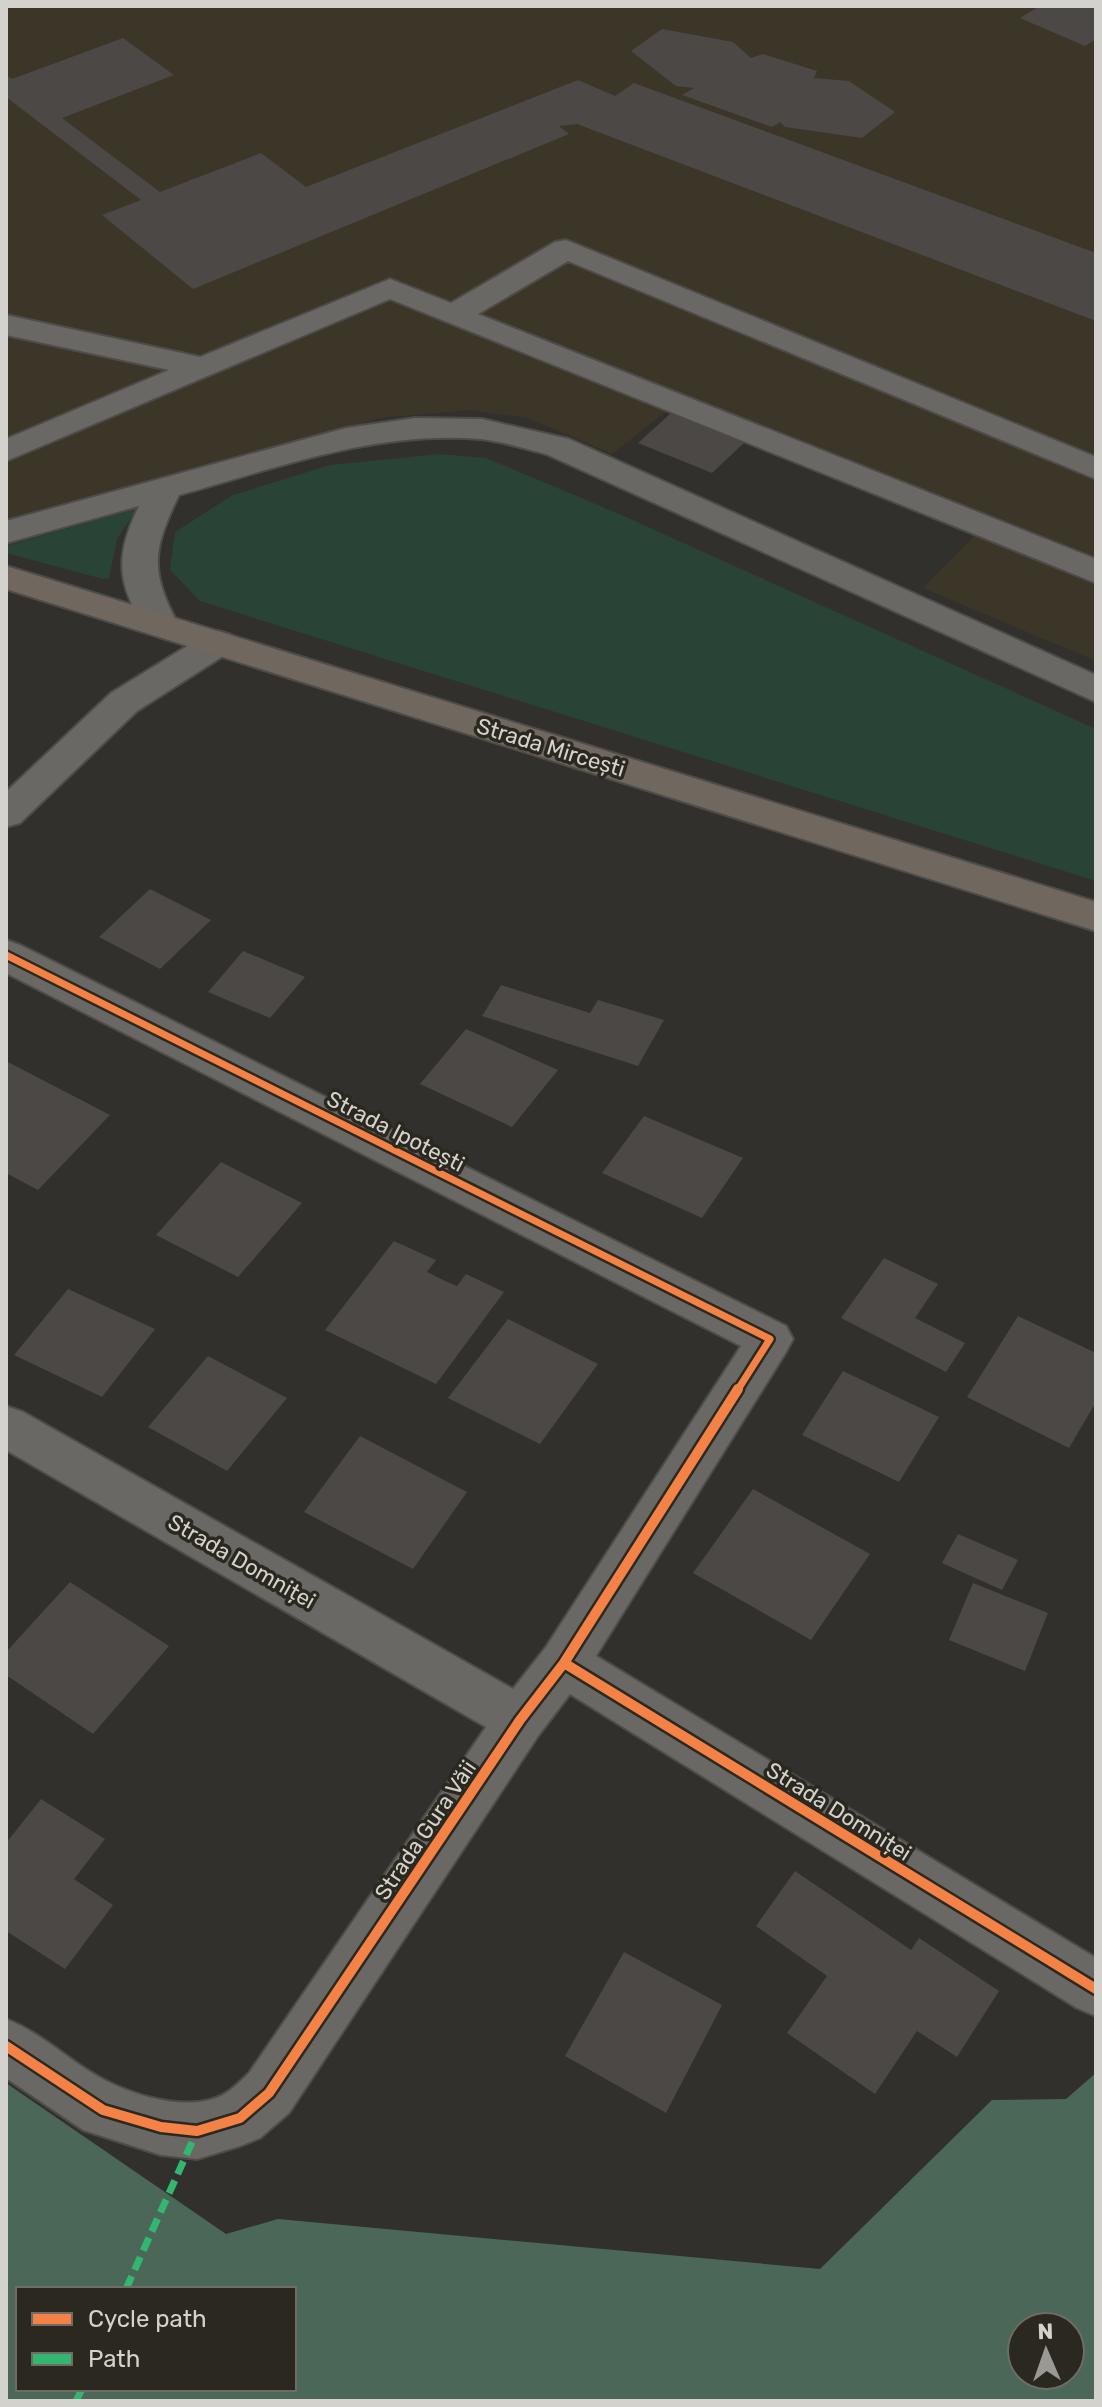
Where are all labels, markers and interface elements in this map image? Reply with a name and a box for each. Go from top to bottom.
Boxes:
street label: Strada Mircești [473,712,628,783]
street label: Strada Ipotești [322,1085,469,1178]
street label: Strada Domniței [163,1508,320,1614]
street label: Strada Gura Văii [369,1755,482,1905]
street label: Strada Domniței [761,1756,916,1867]
legend [16,2287,296,2391]
text: Cycle path [88,2305,207,2333]
north arrow [1006,2311,1086,2391]
text: N [1037,2318,1054,2345]
text: Path [88,2345,140,2373]

